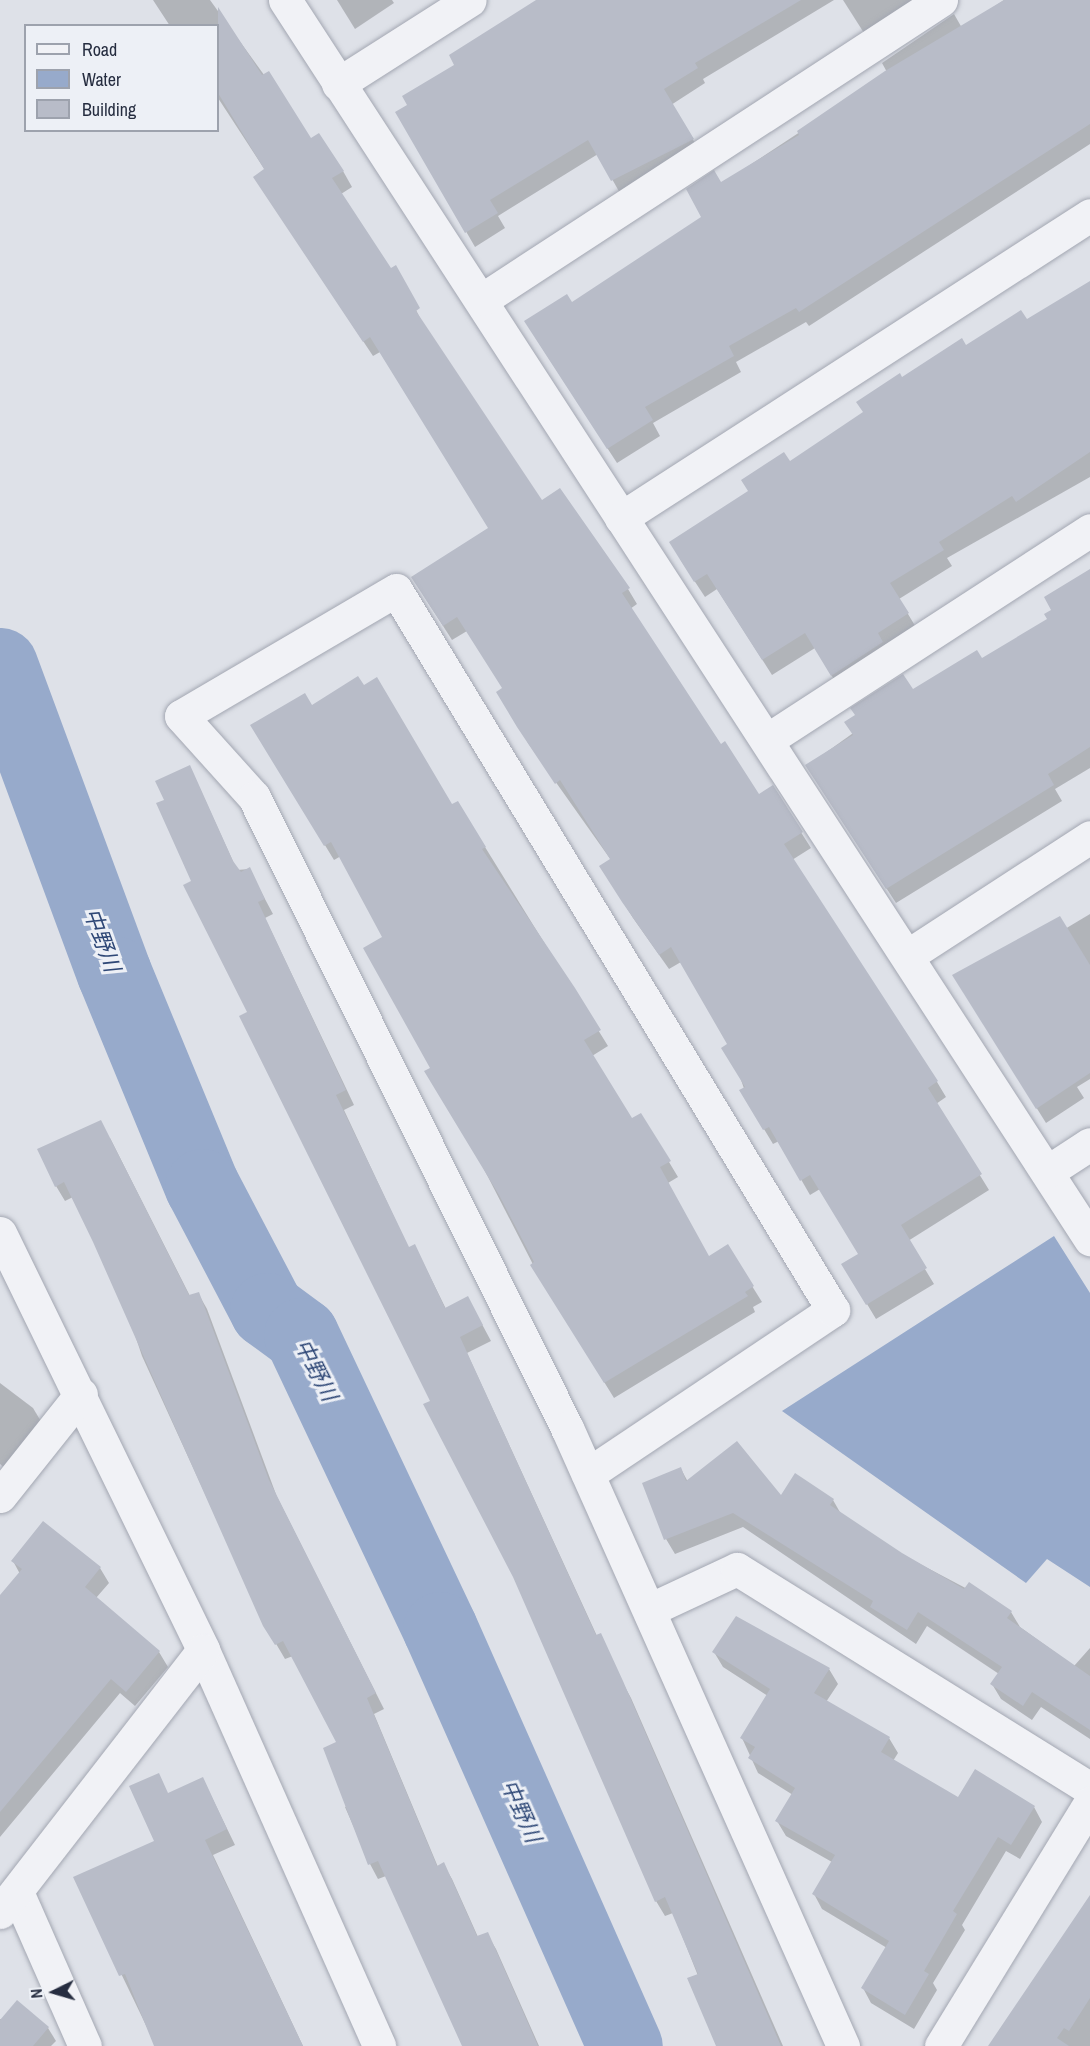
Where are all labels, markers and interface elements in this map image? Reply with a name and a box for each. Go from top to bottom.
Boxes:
legend [24,24,219,132]
text: Road [82,37,117,62]
text: Water [82,67,121,92]
text: Building [82,97,136,122]
water label: 中野川 [78,904,126,976]
water label: 中野川 [289,1335,343,1405]
water label: 中野川 [496,1775,546,1847]
north arrow [24,1962,84,2022]
text: N [25,1988,47,1999]

